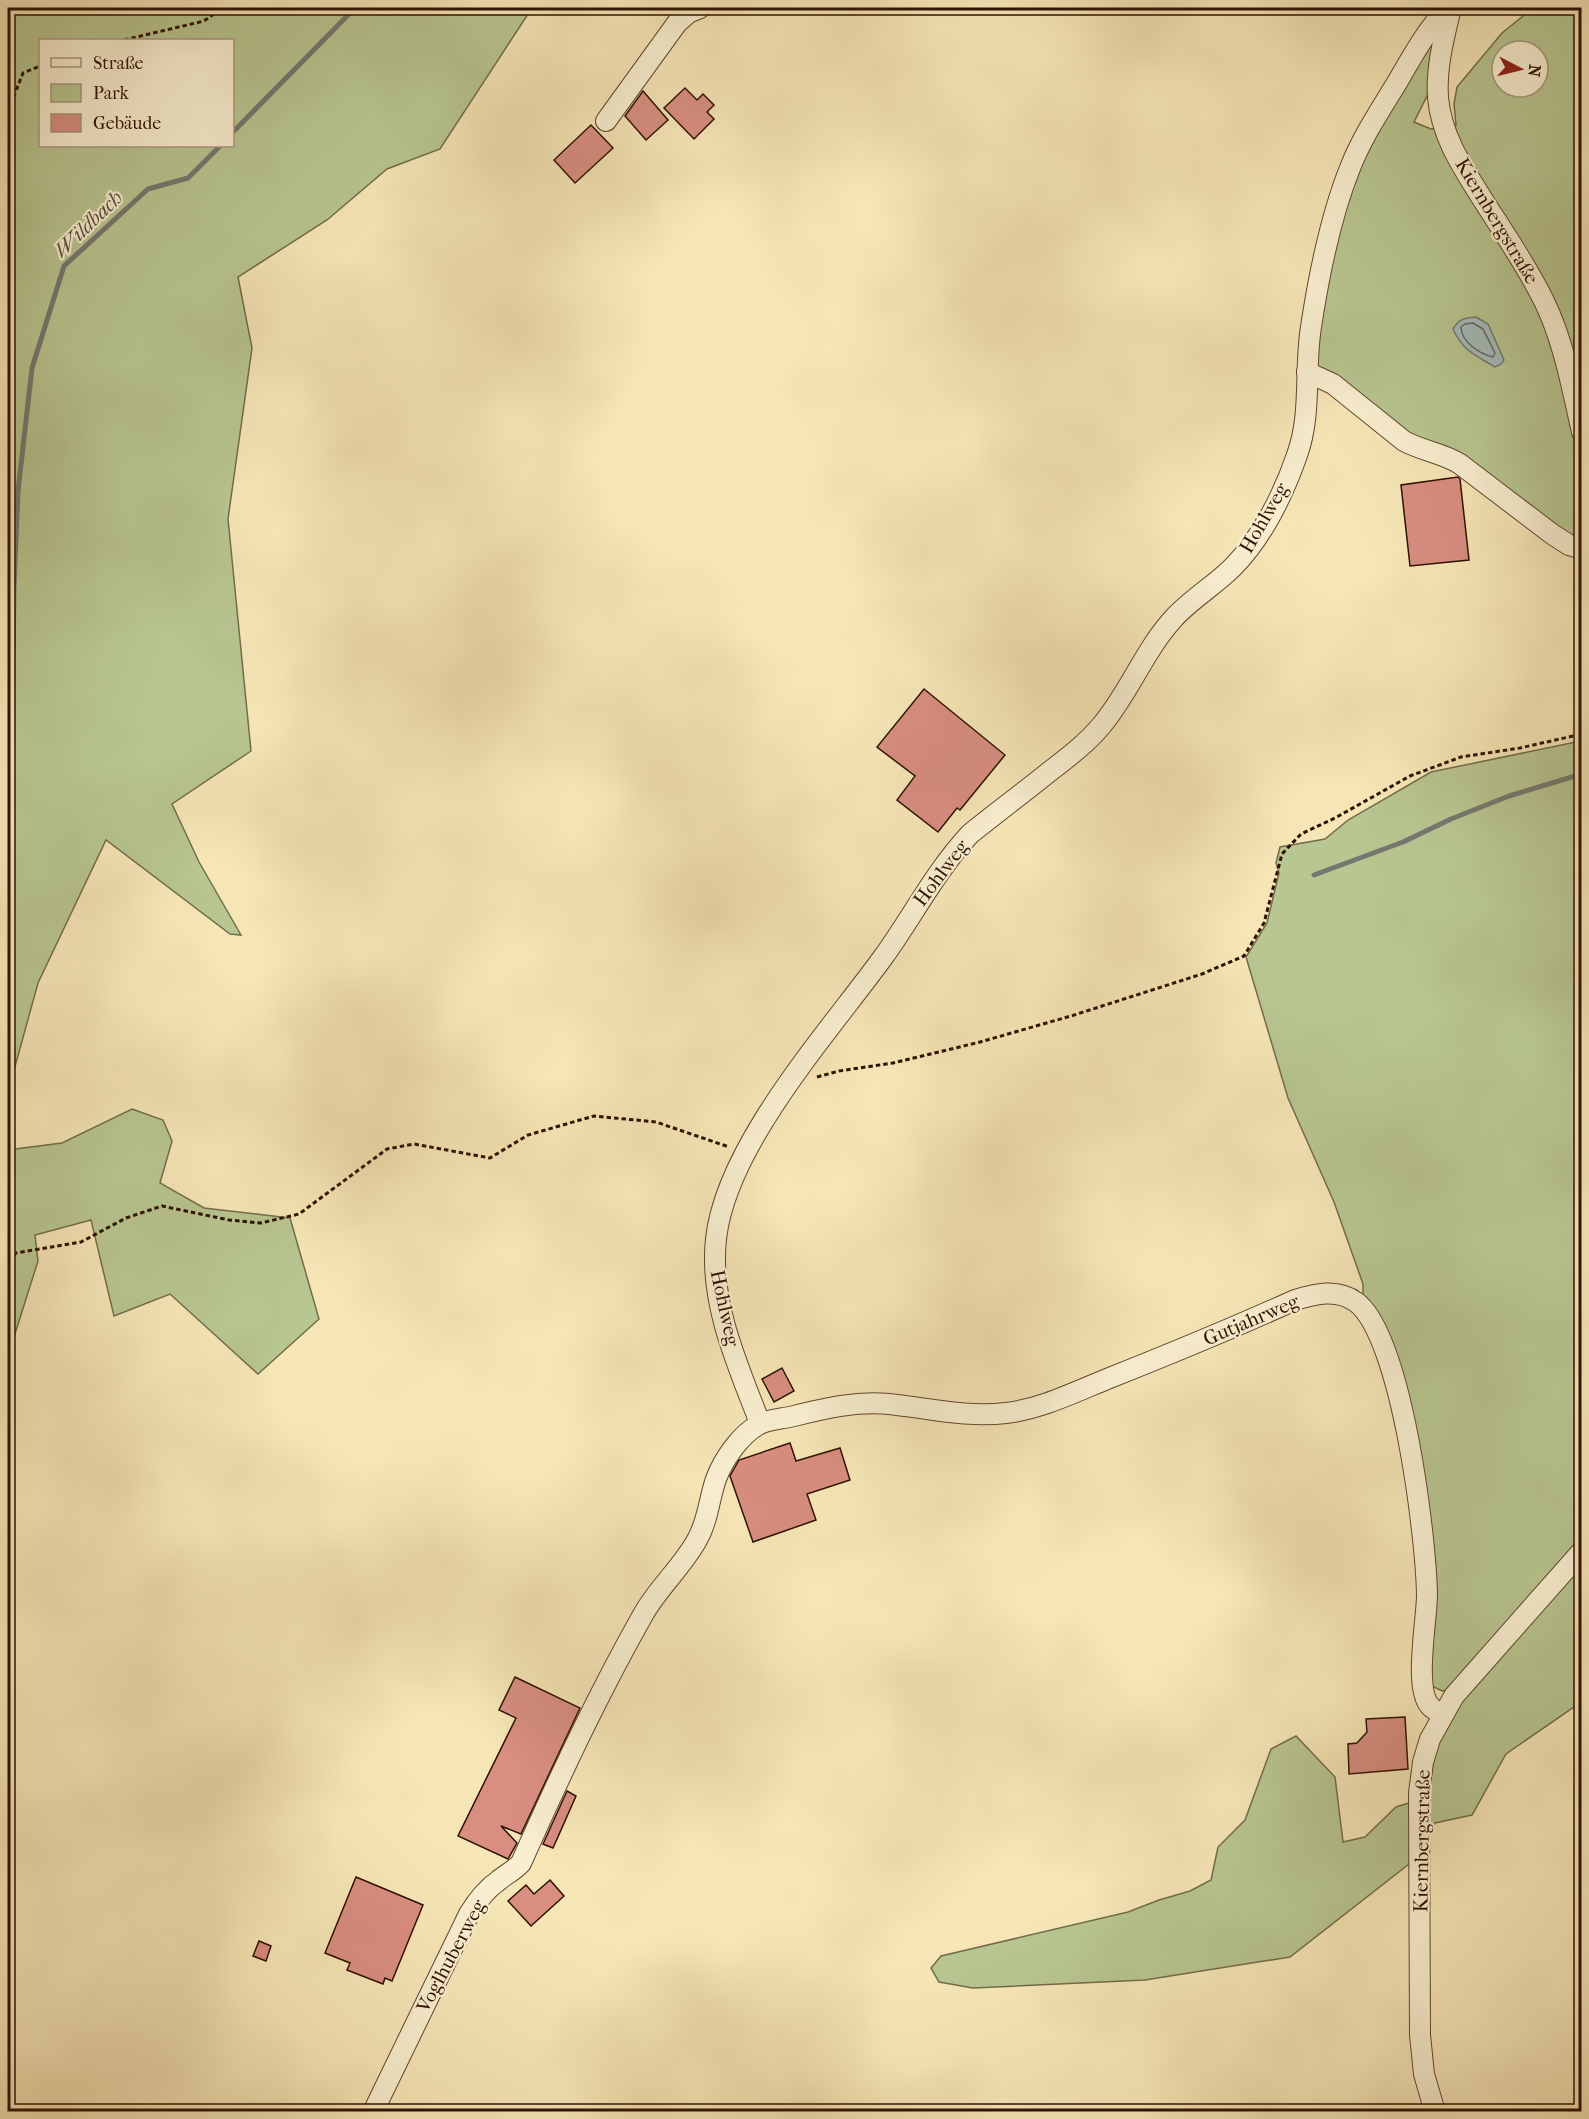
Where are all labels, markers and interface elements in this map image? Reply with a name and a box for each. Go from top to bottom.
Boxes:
legend [39,39,234,147]
north arrow [1490,39,1550,99]
text: Straße [93,53,144,74]
text: N [1524,64,1545,79]
text: Park [93,83,130,104]
text: Gebäude [93,113,161,134]
street label: Kiernbergstraße [1450,154,1544,288]
water label: Wildbach [49,185,127,262]
street label: Hohlweg [1235,479,1293,557]
street label: Hohlweg [909,835,974,911]
street label: Hohlweg [706,1268,744,1348]
street label: Gutjahrweg [1200,1289,1303,1350]
street label: Kiernbergstraße [1409,1769,1435,1913]
street label: Voglhuberweg [411,1895,491,2017]

